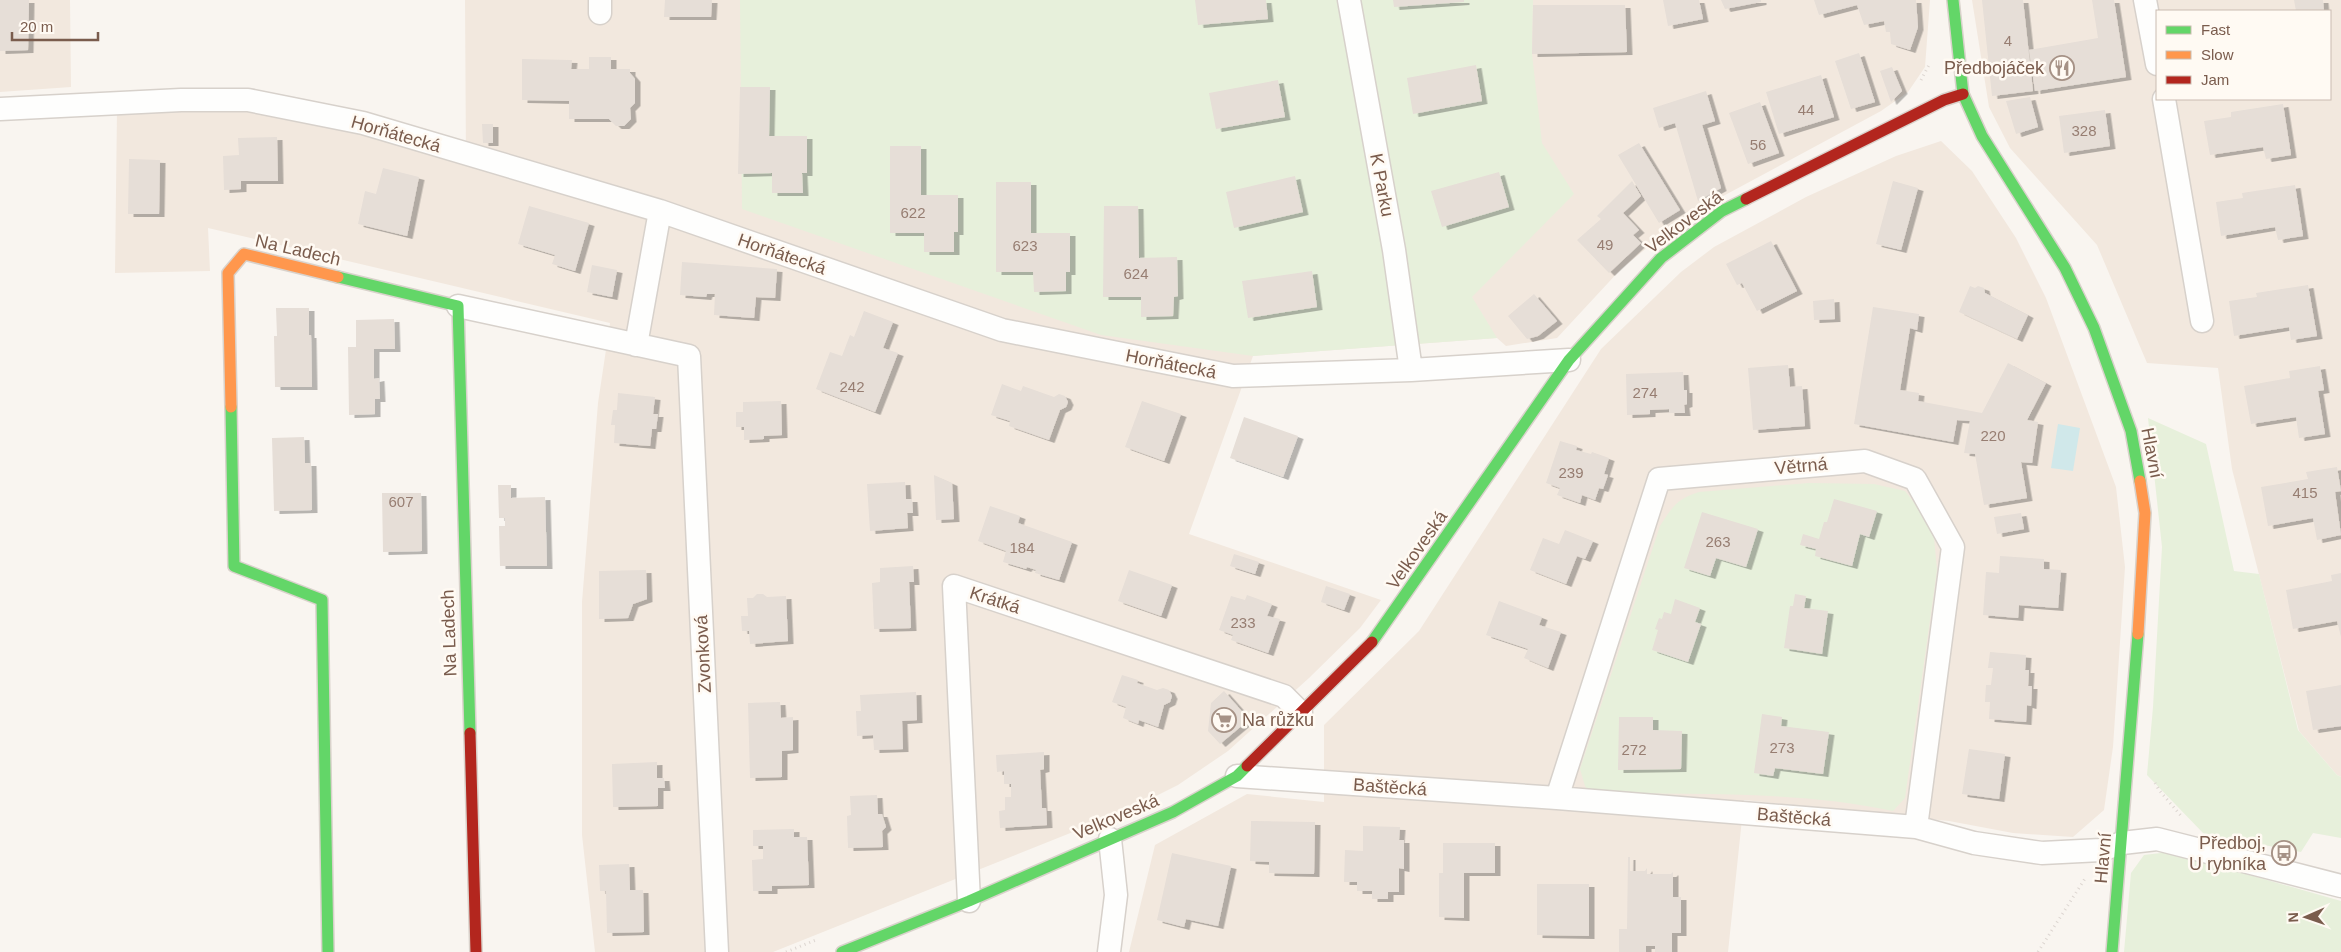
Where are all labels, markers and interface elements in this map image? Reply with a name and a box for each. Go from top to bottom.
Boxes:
scale bar [12,10,99,42]
legend [2156,10,2331,100]
text: 20 m [20,18,53,35]
text: Fast [2201,21,2231,38]
house number: 4 [2004,32,2012,49]
text: Slow [2201,46,2234,63]
restaurant icon: Předbojáček [2049,55,2075,81]
place label: Předbojáček [1944,58,2045,78]
text: Jam [2201,71,2229,88]
house number: 44 [1798,101,1814,118]
street label: Horňátecká [349,112,444,157]
house number: 328 [2071,122,2097,139]
house number: 56 [1750,136,1766,153]
street label: K Parku [1366,152,1398,218]
street label: Velkoveská [1642,186,1727,257]
house number: 622 [900,204,926,221]
street label: Na Ladech [253,230,343,270]
street label: Horňátecká [735,230,830,279]
house number: 49 [1597,236,1613,253]
house number: 623 [1012,237,1038,254]
house number: 624 [1123,265,1149,282]
street label: Horňátecká [1124,345,1219,383]
house number: 242 [839,378,865,395]
house number: 274 [1632,384,1658,401]
street label: Hlavní [2137,426,2167,480]
house number: 220 [1980,427,2006,444]
street label: Větrná [1774,454,1829,478]
house number: 239 [1558,464,1584,481]
house number: 415 [2292,484,2318,501]
house number: 607 [388,493,414,510]
street label: Velkoveská [1383,506,1452,593]
house number: 263 [1705,533,1731,550]
house number: 184 [1009,539,1035,556]
street label: Krátká [967,582,1024,618]
street label: Na Ladech [437,589,461,677]
street label: Zvonková [691,614,715,693]
house number: 233 [1230,614,1256,631]
supermarket icon: Na růžku [1211,707,1237,733]
place label: Na růžku [1242,710,1314,730]
house number: 273 [1769,739,1795,756]
house number: 272 [1621,741,1647,758]
street label: Baštěcká [1352,774,1429,800]
street label: Velkoveská [1070,790,1163,844]
street label: Baštěcká [1756,804,1833,830]
street label: Hlavní [2091,832,2115,884]
place label: Předboj, U rybníka [2189,833,2267,874]
bus stop icon: Předboj, U rybníka [2271,840,2297,866]
north arrow [2281,892,2331,942]
text: N [2285,912,2301,923]

